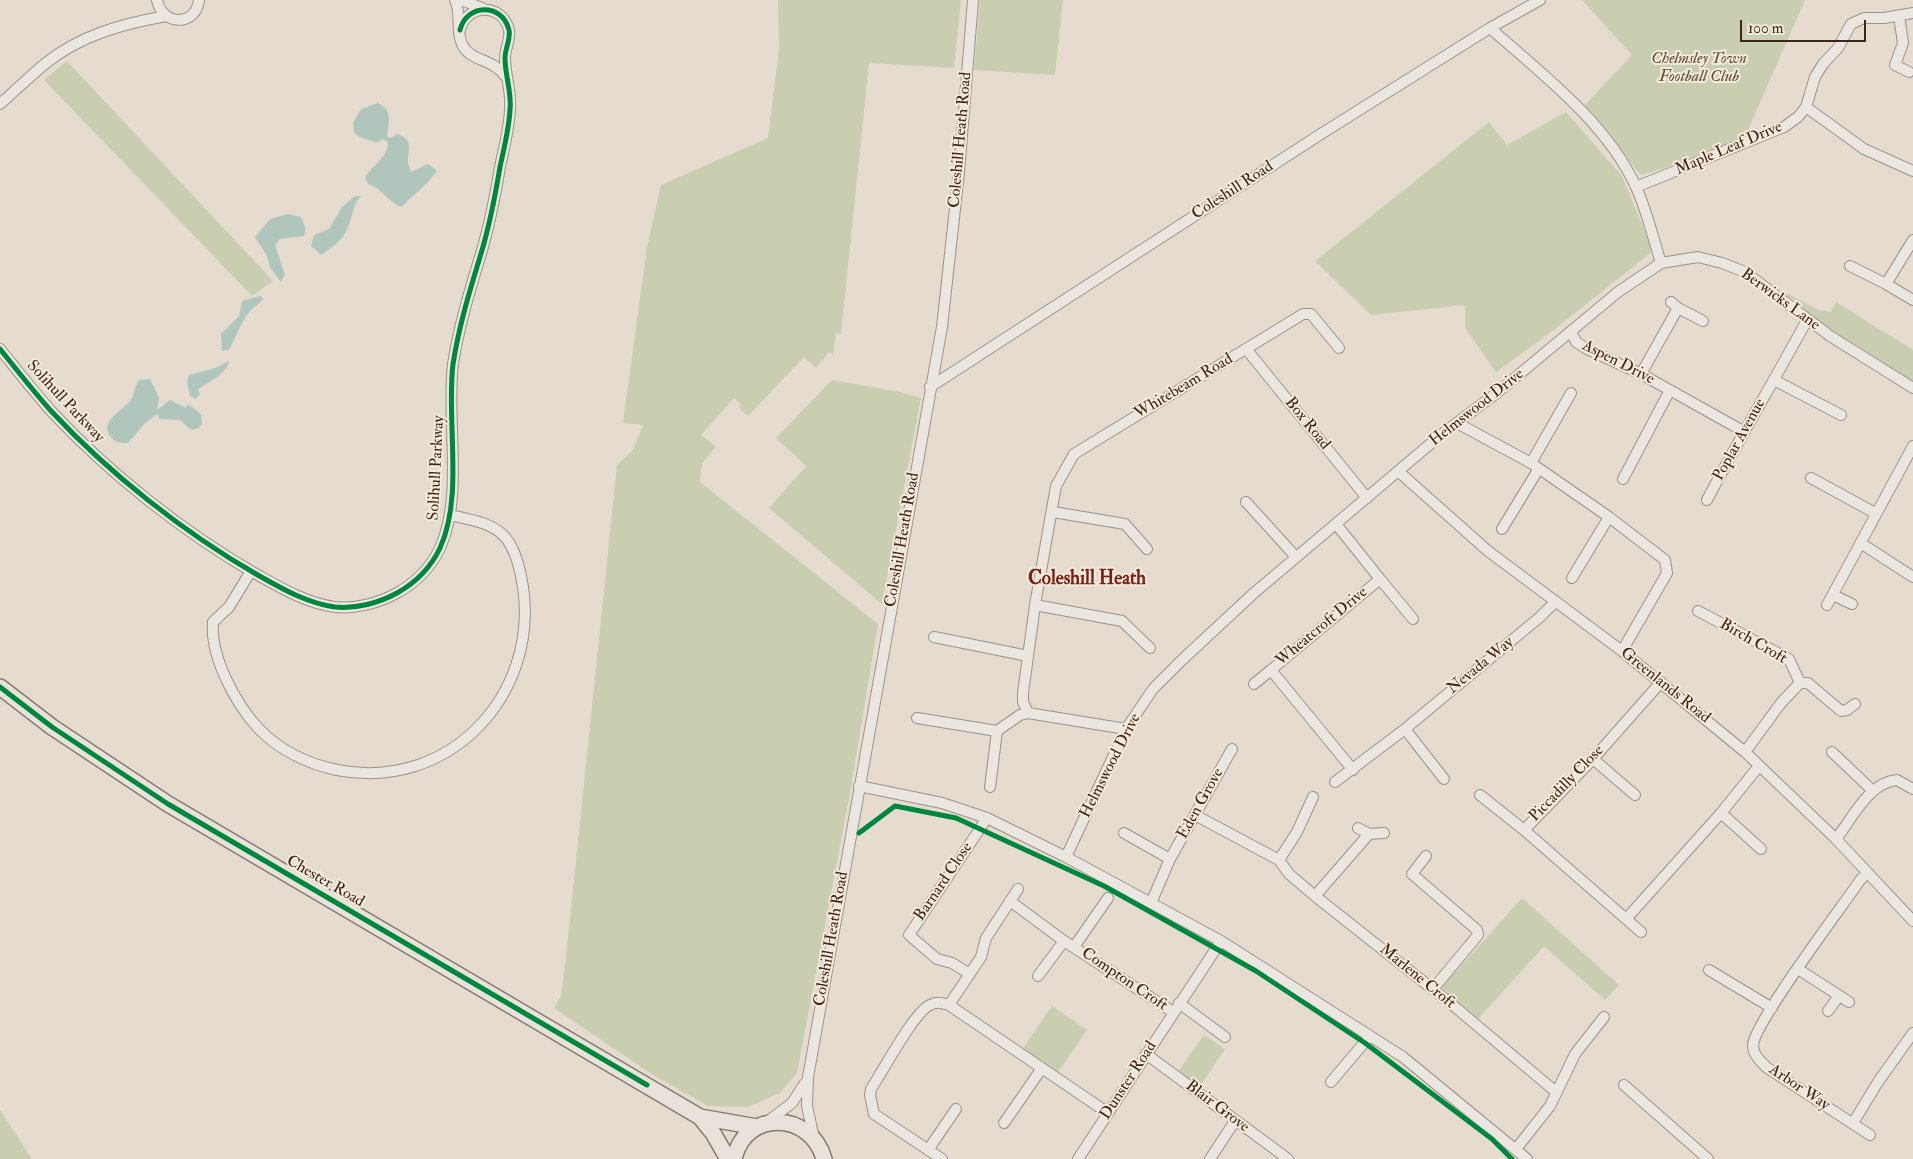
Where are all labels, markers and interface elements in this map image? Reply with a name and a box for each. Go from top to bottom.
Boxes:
scale bar [1743,10,1869,42]
text: 100 m [1748,19,1783,38]
park label: Chelmsley Town Football Club [1651,50,1747,88]
street label: Coleshill Heath Road [945,71,977,209]
street label: Maple Leaf Drive [1673,118,1785,180]
street label: Coleshill Road [1189,158,1277,224]
street label: Berwicks Lane [1737,265,1823,335]
street label: Aspen Drive [1579,337,1657,389]
street label: Whitebeam Road [1131,350,1237,424]
street label: Solihull Parkway [22,357,108,447]
street label: Helmswood Drive [1426,365,1528,451]
street label: Box Road [1280,394,1334,454]
street label: Poplar Avenue [1710,396,1770,484]
street label: Solihull Parkway [425,415,449,521]
street label: Coleshill Heath Road [882,471,924,609]
district label: Coleshill Heath [1028,569,1146,591]
street label: Wheatcroft Drive [1272,583,1372,671]
street label: Birch Croft [1716,615,1790,669]
street label: Nevada Way [1444,633,1518,699]
street label: Greenlands Road [1616,644,1714,728]
street label: Helmswood Drive [1076,711,1146,821]
street label: Piccadilly Close [1526,742,1608,826]
street label: Eden Grove [1174,765,1228,843]
street label: Barnard Close [911,839,977,925]
street label: Chester Road [283,852,367,912]
street label: Coleshill Heath Road [811,870,853,1008]
street label: Marlene Croft [1375,940,1459,1014]
street label: Compton Croft [1077,944,1171,1016]
street label: Dunster Road [1097,1038,1161,1124]
street label: Arbor Way [1765,1061,1833,1115]
street label: Blair Grove [1181,1077,1253,1137]

